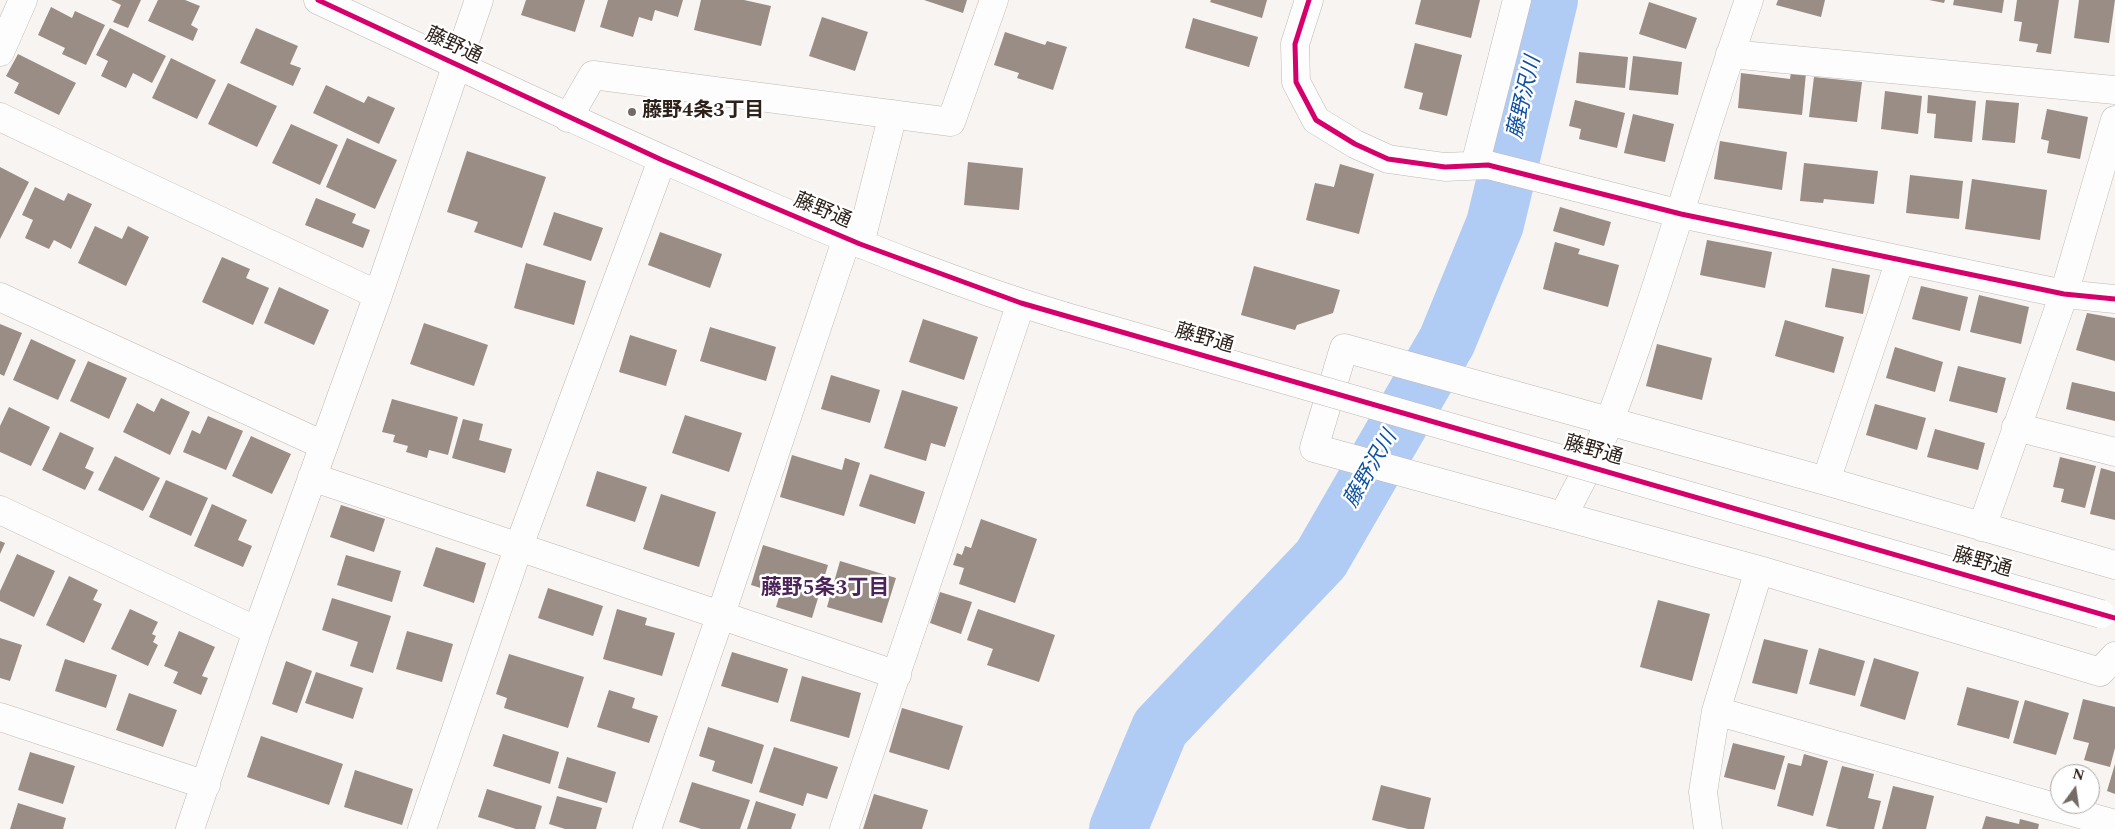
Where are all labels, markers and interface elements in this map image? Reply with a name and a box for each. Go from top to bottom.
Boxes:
street label: 藤野通 [421,23,485,71]
water label: 藤野沢川 [1504,54,1548,142]
place label: 藤野4条3丁目 [642,100,764,124]
marker: 藤野4条3丁目 [626,106,638,118]
street label: 藤野通 [790,189,854,235]
street label: 藤野通 [1172,320,1236,360]
water label: 藤野沢川 [1340,427,1404,513]
street label: 藤野通 [1561,432,1625,472]
street label: 藤野通 [1950,544,2014,584]
district label: 藤野5条3丁目 [761,577,889,603]
text: N [2070,763,2087,787]
north arrow [2050,764,2100,814]

